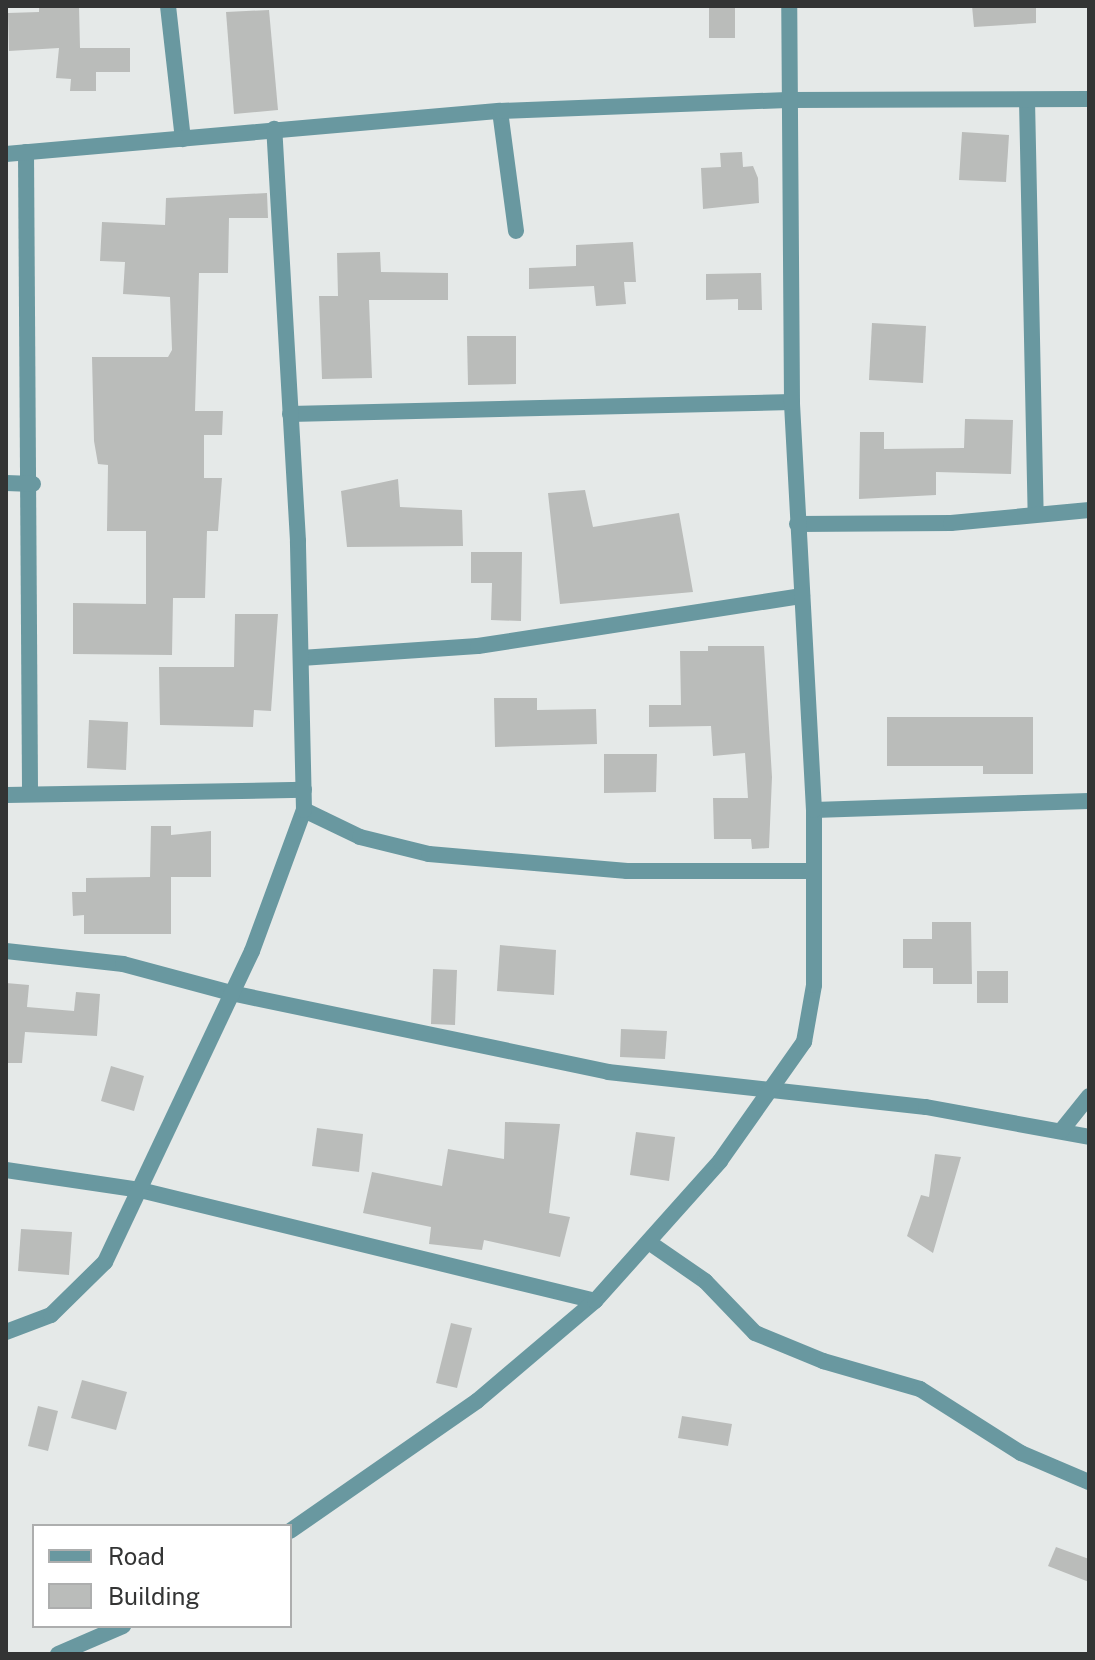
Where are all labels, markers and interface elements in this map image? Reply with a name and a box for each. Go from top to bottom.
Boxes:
legend [32,1524,292,1628]
text: Road [108,1542,165,1570]
text: Building [108,1582,200,1610]

